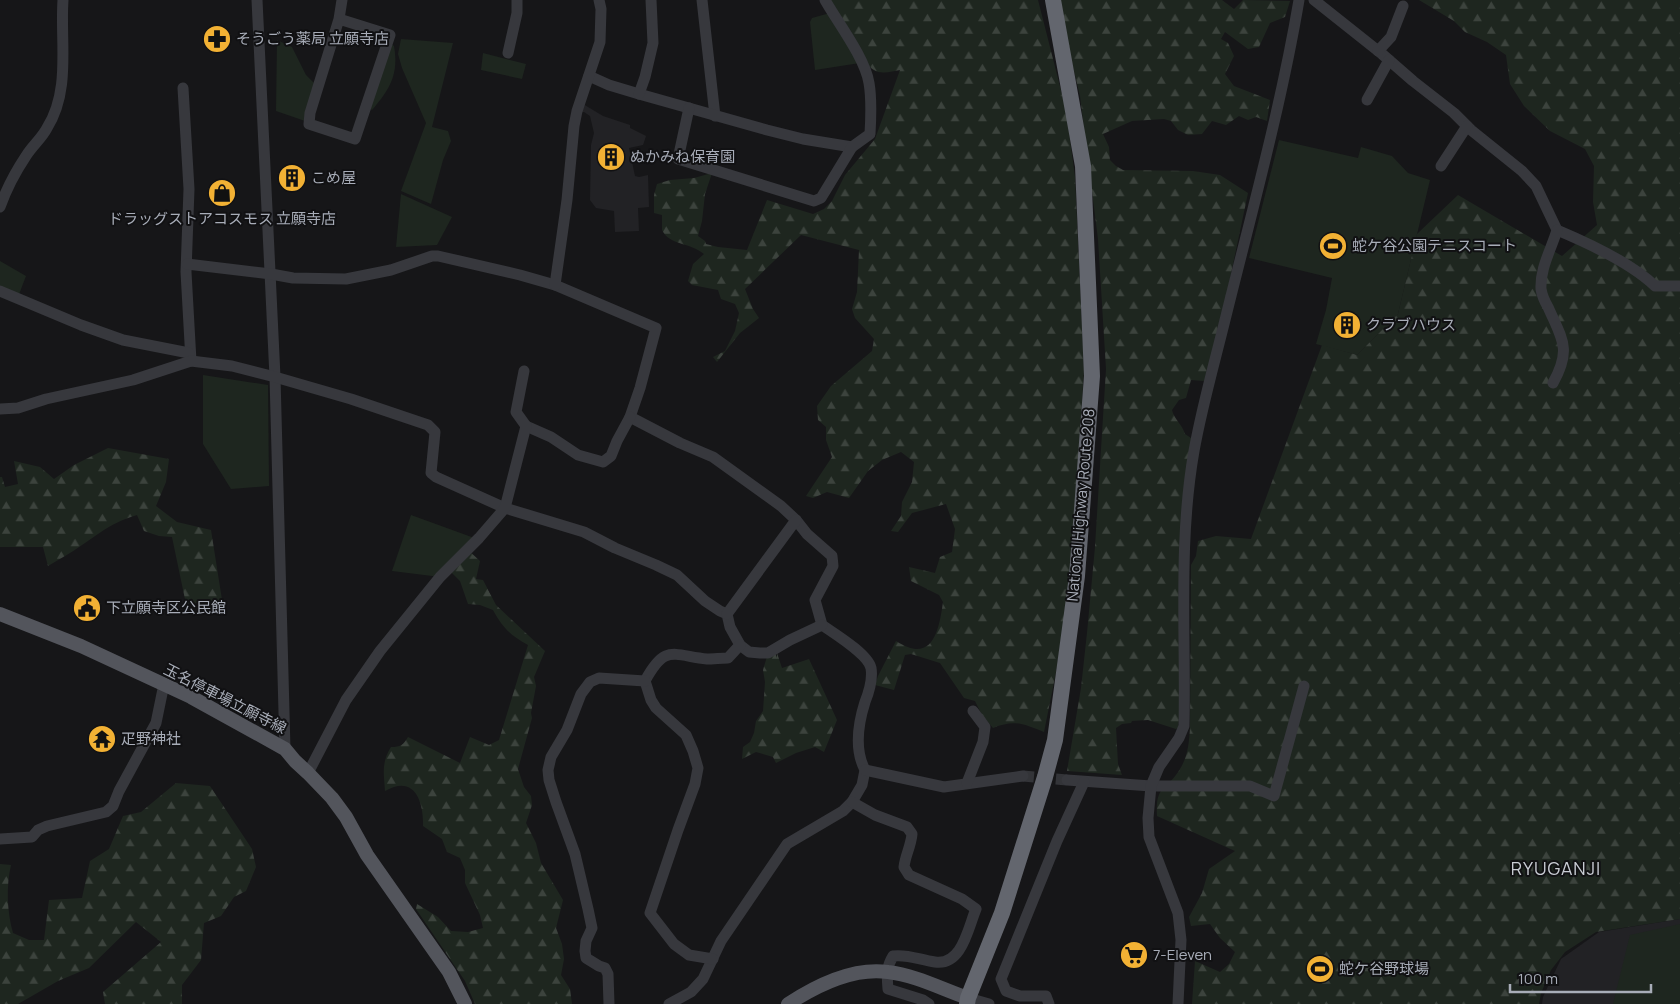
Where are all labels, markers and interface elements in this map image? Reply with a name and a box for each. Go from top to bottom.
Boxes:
pharmacy icon: そうごう薬局 立願寺店 [202,24,232,54]
place label: そうごう薬局 立願寺店 [236,28,389,49]
building icon: ぬかみね保育園 [596,142,626,172]
place label: ぬかみね保育園 [630,146,735,167]
building icon: こめ屋 [277,163,307,193]
place label: こめ屋 [311,167,356,188]
shop icon: ドラッグストアコスモス 立願寺店 [207,178,237,208]
place label: ドラッグストアコスモス 立願寺店 [108,208,336,229]
sports icon: 蛇ケ谷公園テニスコート [1318,231,1348,261]
place label: 蛇ケ谷公園テニスコート [1352,235,1517,256]
building icon: クラブハウス [1332,310,1362,340]
place label: クラブハウス [1366,314,1456,335]
street label: National Highway Route 208 [1062,408,1099,602]
public building icon: 下立願寺区公民館 [72,593,102,623]
place label: 下立願寺区公民館 [106,597,226,618]
street label: 玉名停車場立願寺線 [160,659,290,739]
temple icon: 疋野神社 [87,724,117,754]
place label: 疋野神社 [121,728,181,749]
district label: RYUGANJI [1511,856,1601,880]
supermarket icon: 7-Eleven [1119,940,1149,970]
place label: 7-Eleven [1153,944,1212,965]
sports icon: 蛇ケ谷野球場 [1305,954,1335,984]
place label: 蛇ケ谷野球場 [1339,958,1429,979]
scale bar [1510,962,1651,994]
text: 100 m [1518,968,1558,989]

